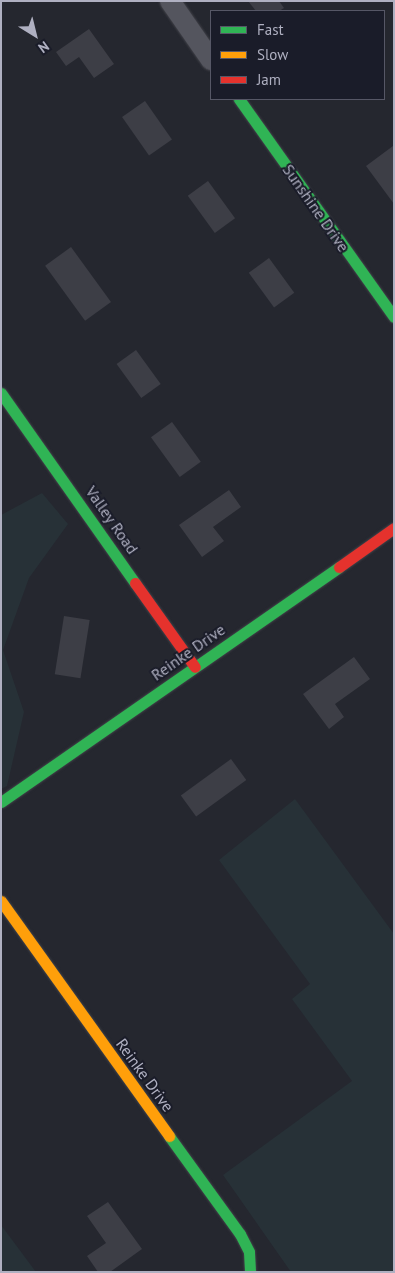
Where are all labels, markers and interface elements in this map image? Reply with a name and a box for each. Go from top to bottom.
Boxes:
north arrow [10,10,60,60]
legend [210,10,385,100]
text: Fast [257,20,284,39]
text: N [35,37,53,57]
text: Slow [257,45,288,64]
text: Jam [257,70,281,89]
street label: Sunshine Drive [279,160,353,256]
street label: Valley Road [81,482,143,558]
street label: Reinke Drive [147,620,229,684]
street label: Reinke Drive [112,1035,178,1115]

